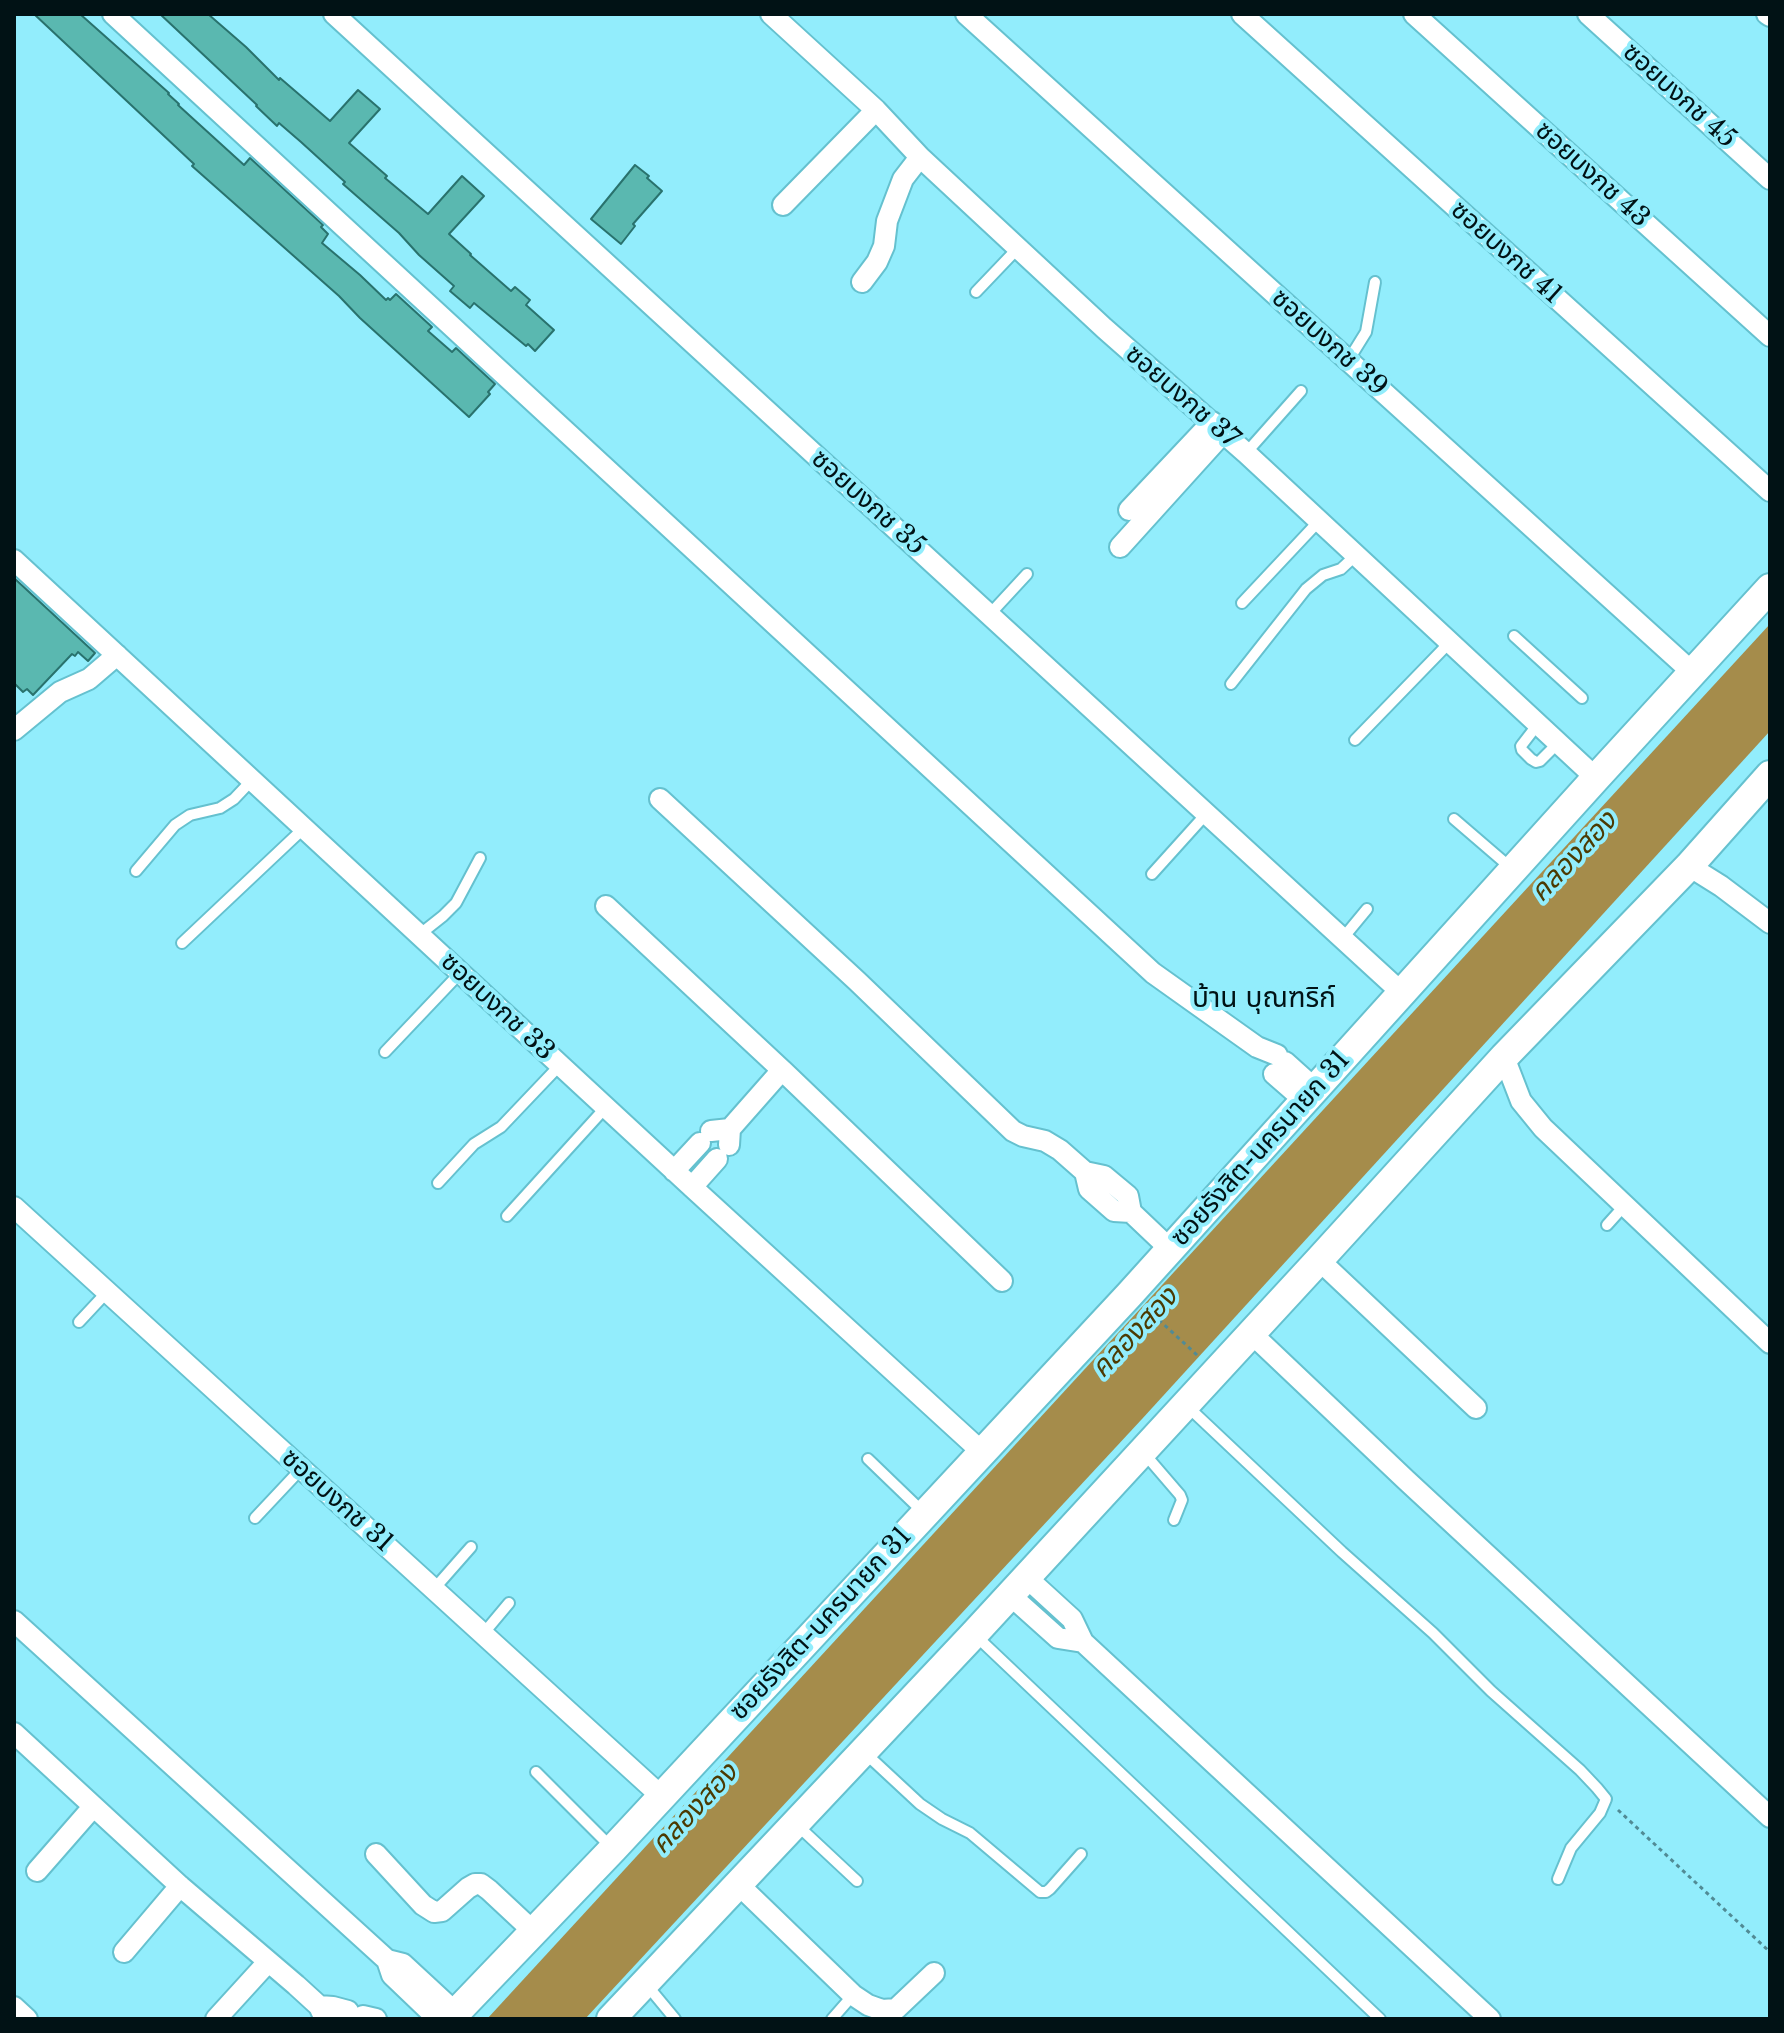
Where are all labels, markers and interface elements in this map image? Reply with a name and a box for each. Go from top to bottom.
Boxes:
street label: ซอยบงกช 45 [1616,37,1742,155]
street label: ซอยบงกช 43 [1528,116,1656,234]
street label: ซอยบงกช 41 [1444,195,1568,311]
street label: ซอยบงกช 39 [1265,283,1393,403]
street label: ซอยบงกช 37 [1119,339,1245,455]
street label: ซอยบงกช 35 [805,444,931,562]
water label: คลองสอง [1524,805,1624,909]
street label: ซอยบงกช 33 [434,947,560,1067]
district label: บ้าน บุณฑริก์ [1192,982,1336,1016]
street label: ซอยรังสิต-นครนายก 31 [1165,1045,1357,1253]
water label: คลองสอง [1085,1281,1185,1385]
street label: ซอยบงกช 31 [275,1443,399,1559]
street label: ซอยรังสิต-นครนายก 31 [724,1521,918,1727]
water label: คลองสอง [645,1757,745,1861]

